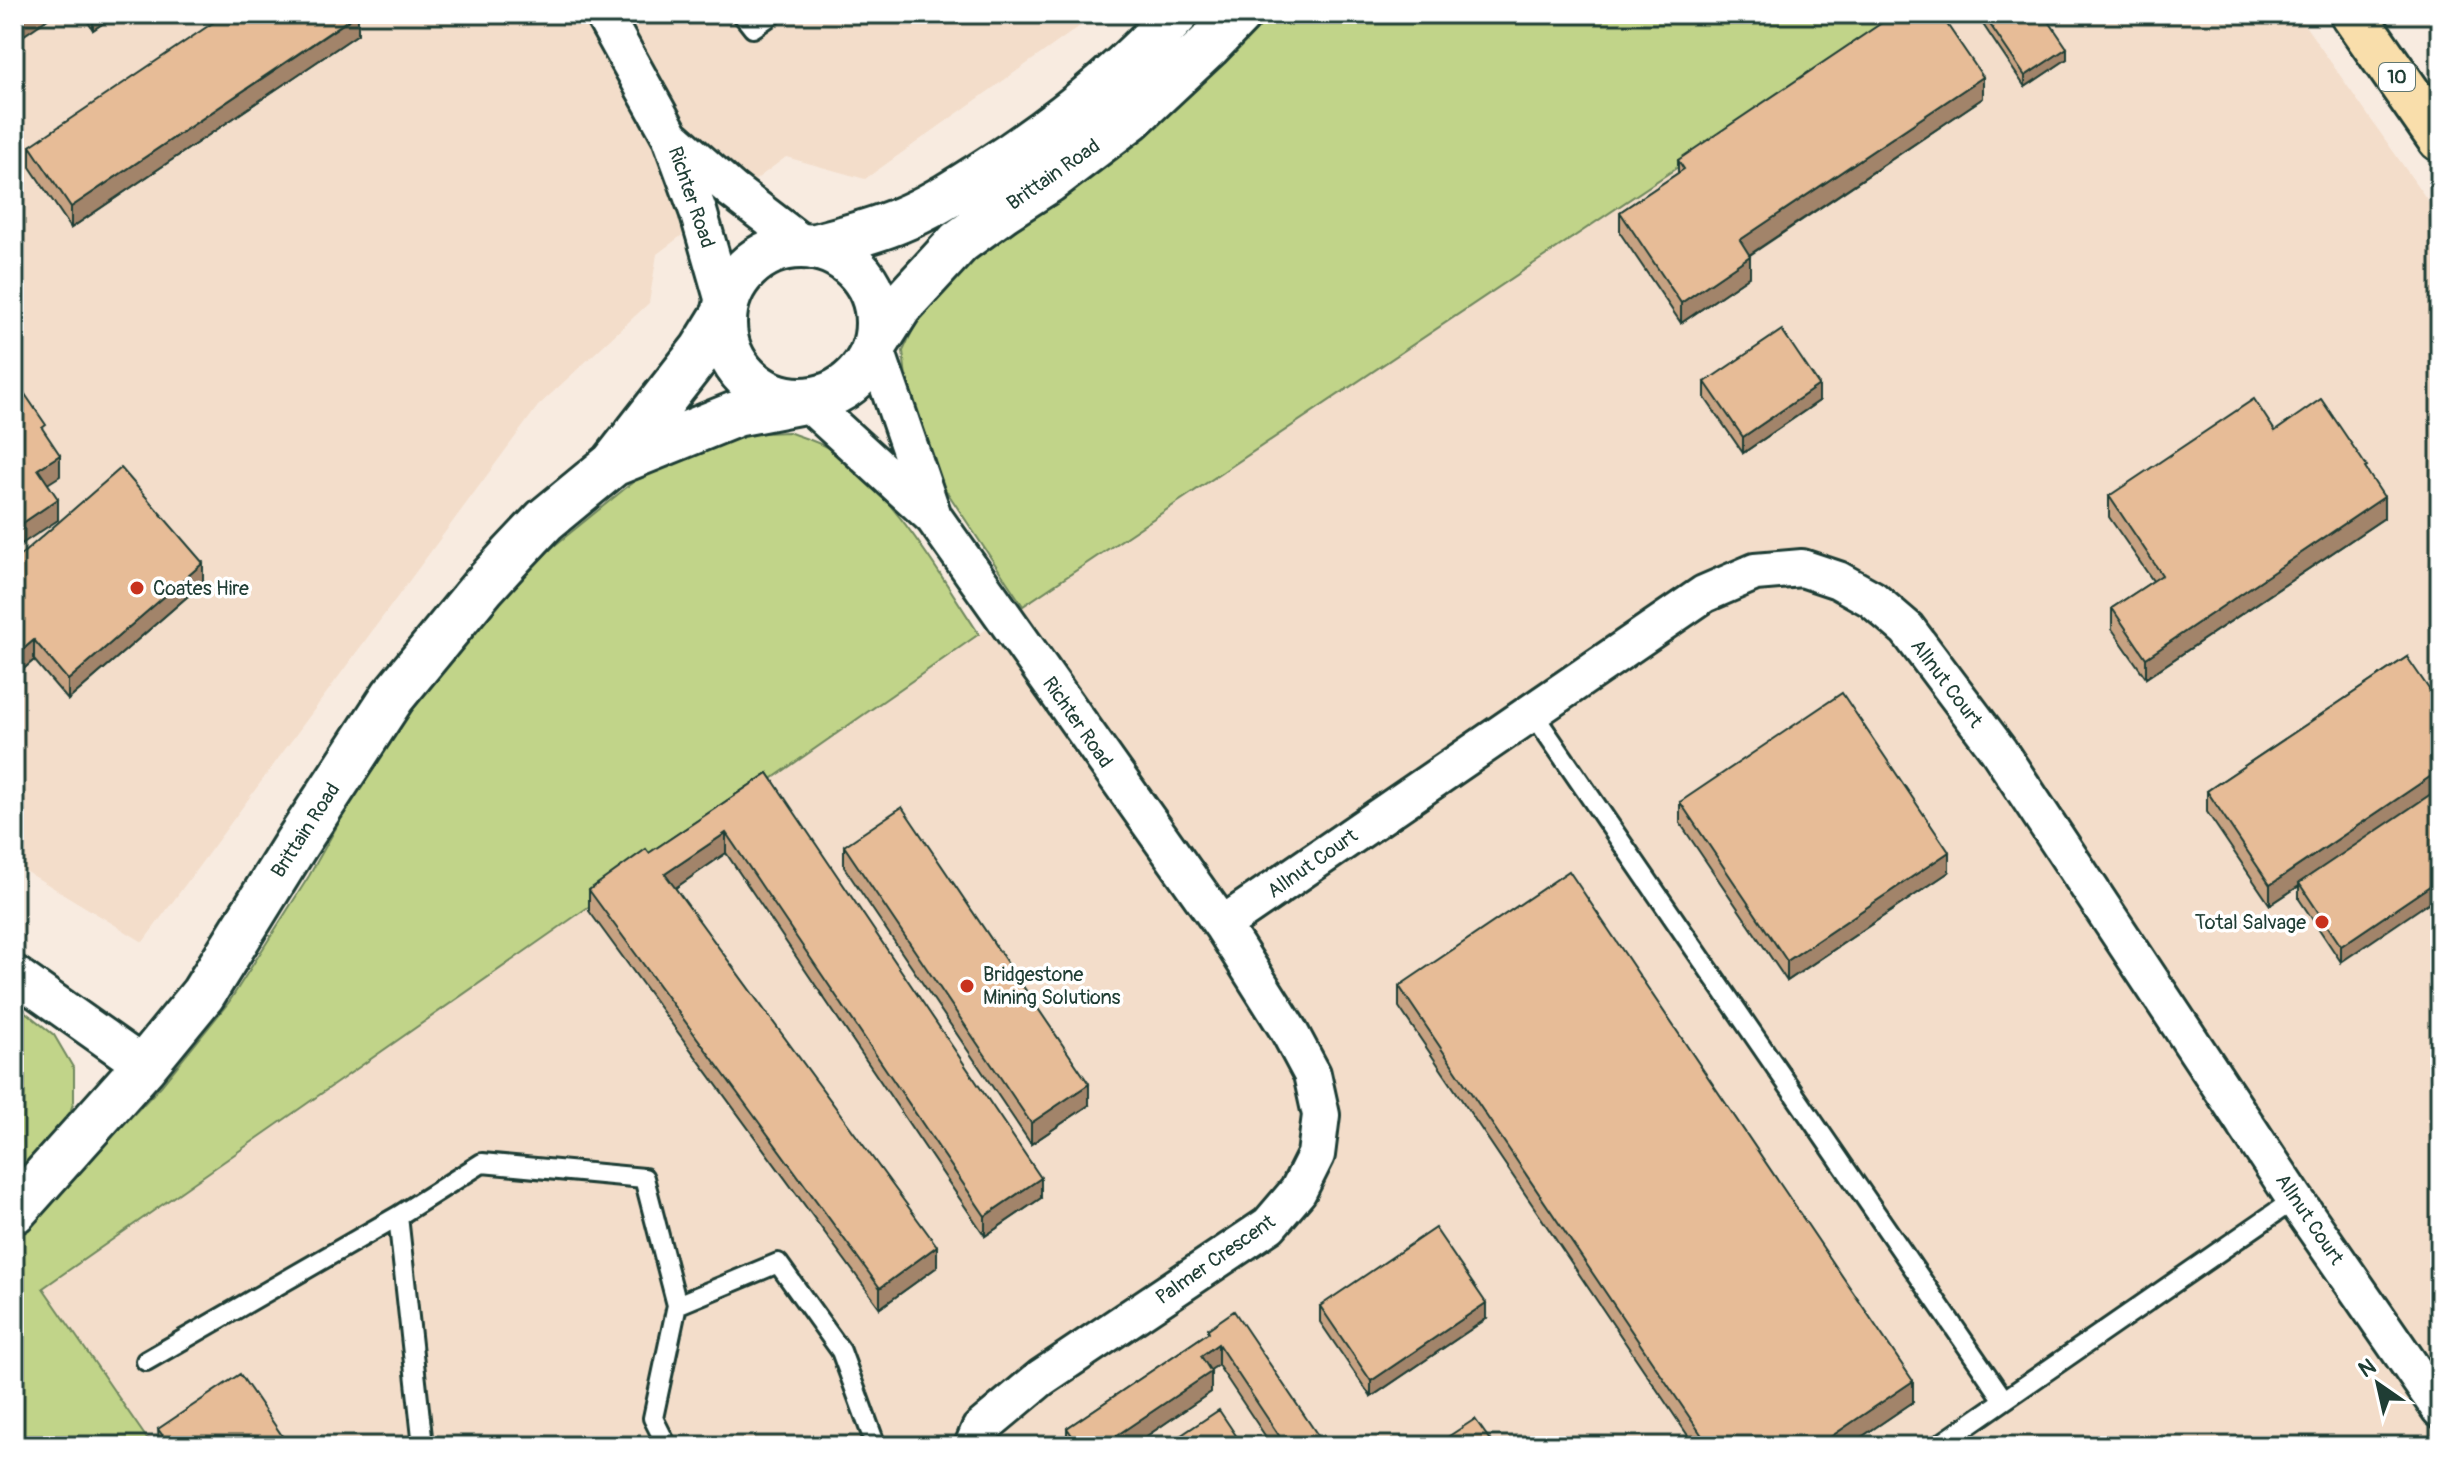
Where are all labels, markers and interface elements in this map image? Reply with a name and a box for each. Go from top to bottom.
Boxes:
road number: 10 [2379,63,2415,91]
street label: Brittain Road [1002,133,1105,216]
street label: Richter Road [663,143,721,251]
place label: Coates Hire [153,576,249,601]
marker: Coates Hire [128,579,146,597]
street label: Allnut Court [1905,634,1989,733]
street label: Richter Road [1037,672,1118,773]
street label: Brittain Road [266,778,345,882]
street label: Allnut Court [1262,823,1363,904]
place label: Total Salvage [2195,910,2306,935]
marker: Total Salvage [2313,913,2331,931]
place label: Bridgestone Mining Solutions [983,962,1120,1010]
marker: Bridgestone Mining Solutions [958,977,976,995]
street label: Allnut Court [2270,1169,2350,1270]
street label: Palmer Crescent [1151,1208,1281,1310]
north arrow [2338,1344,2418,1424]
text: N [2353,1352,2381,1384]

